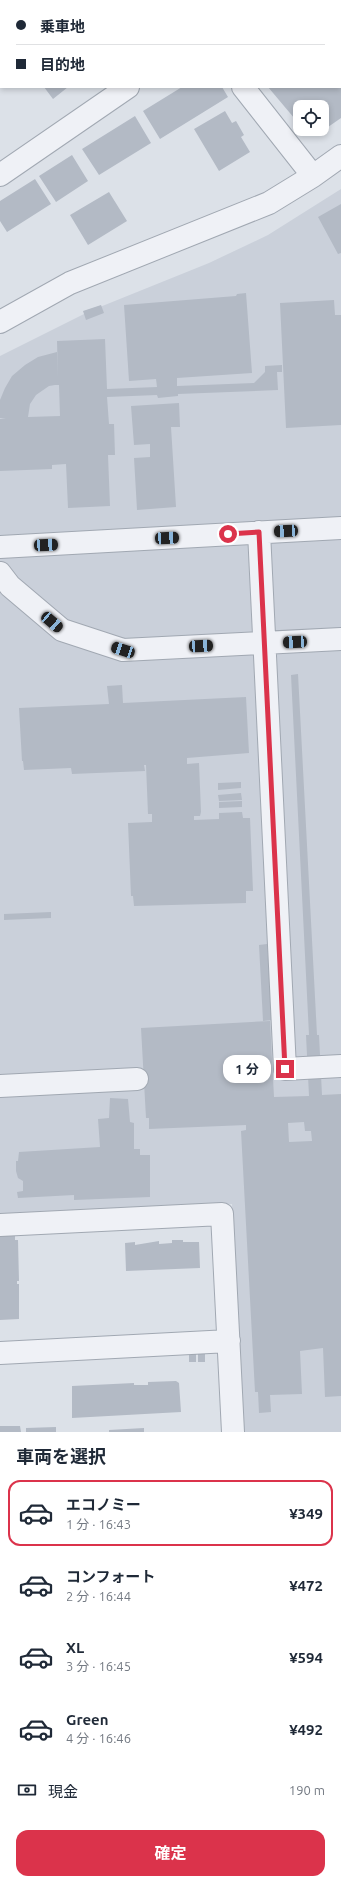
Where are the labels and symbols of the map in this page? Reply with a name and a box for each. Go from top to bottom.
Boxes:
car [274,524,298,538]
route start [219,525,237,543]
car [155,531,179,545]
car [34,538,58,552]
car [39,610,65,634]
car [283,635,307,649]
car [189,639,213,653]
car [110,641,136,659]
callout: 1 分 [223,1055,271,1083]
route end [276,1060,294,1078]

